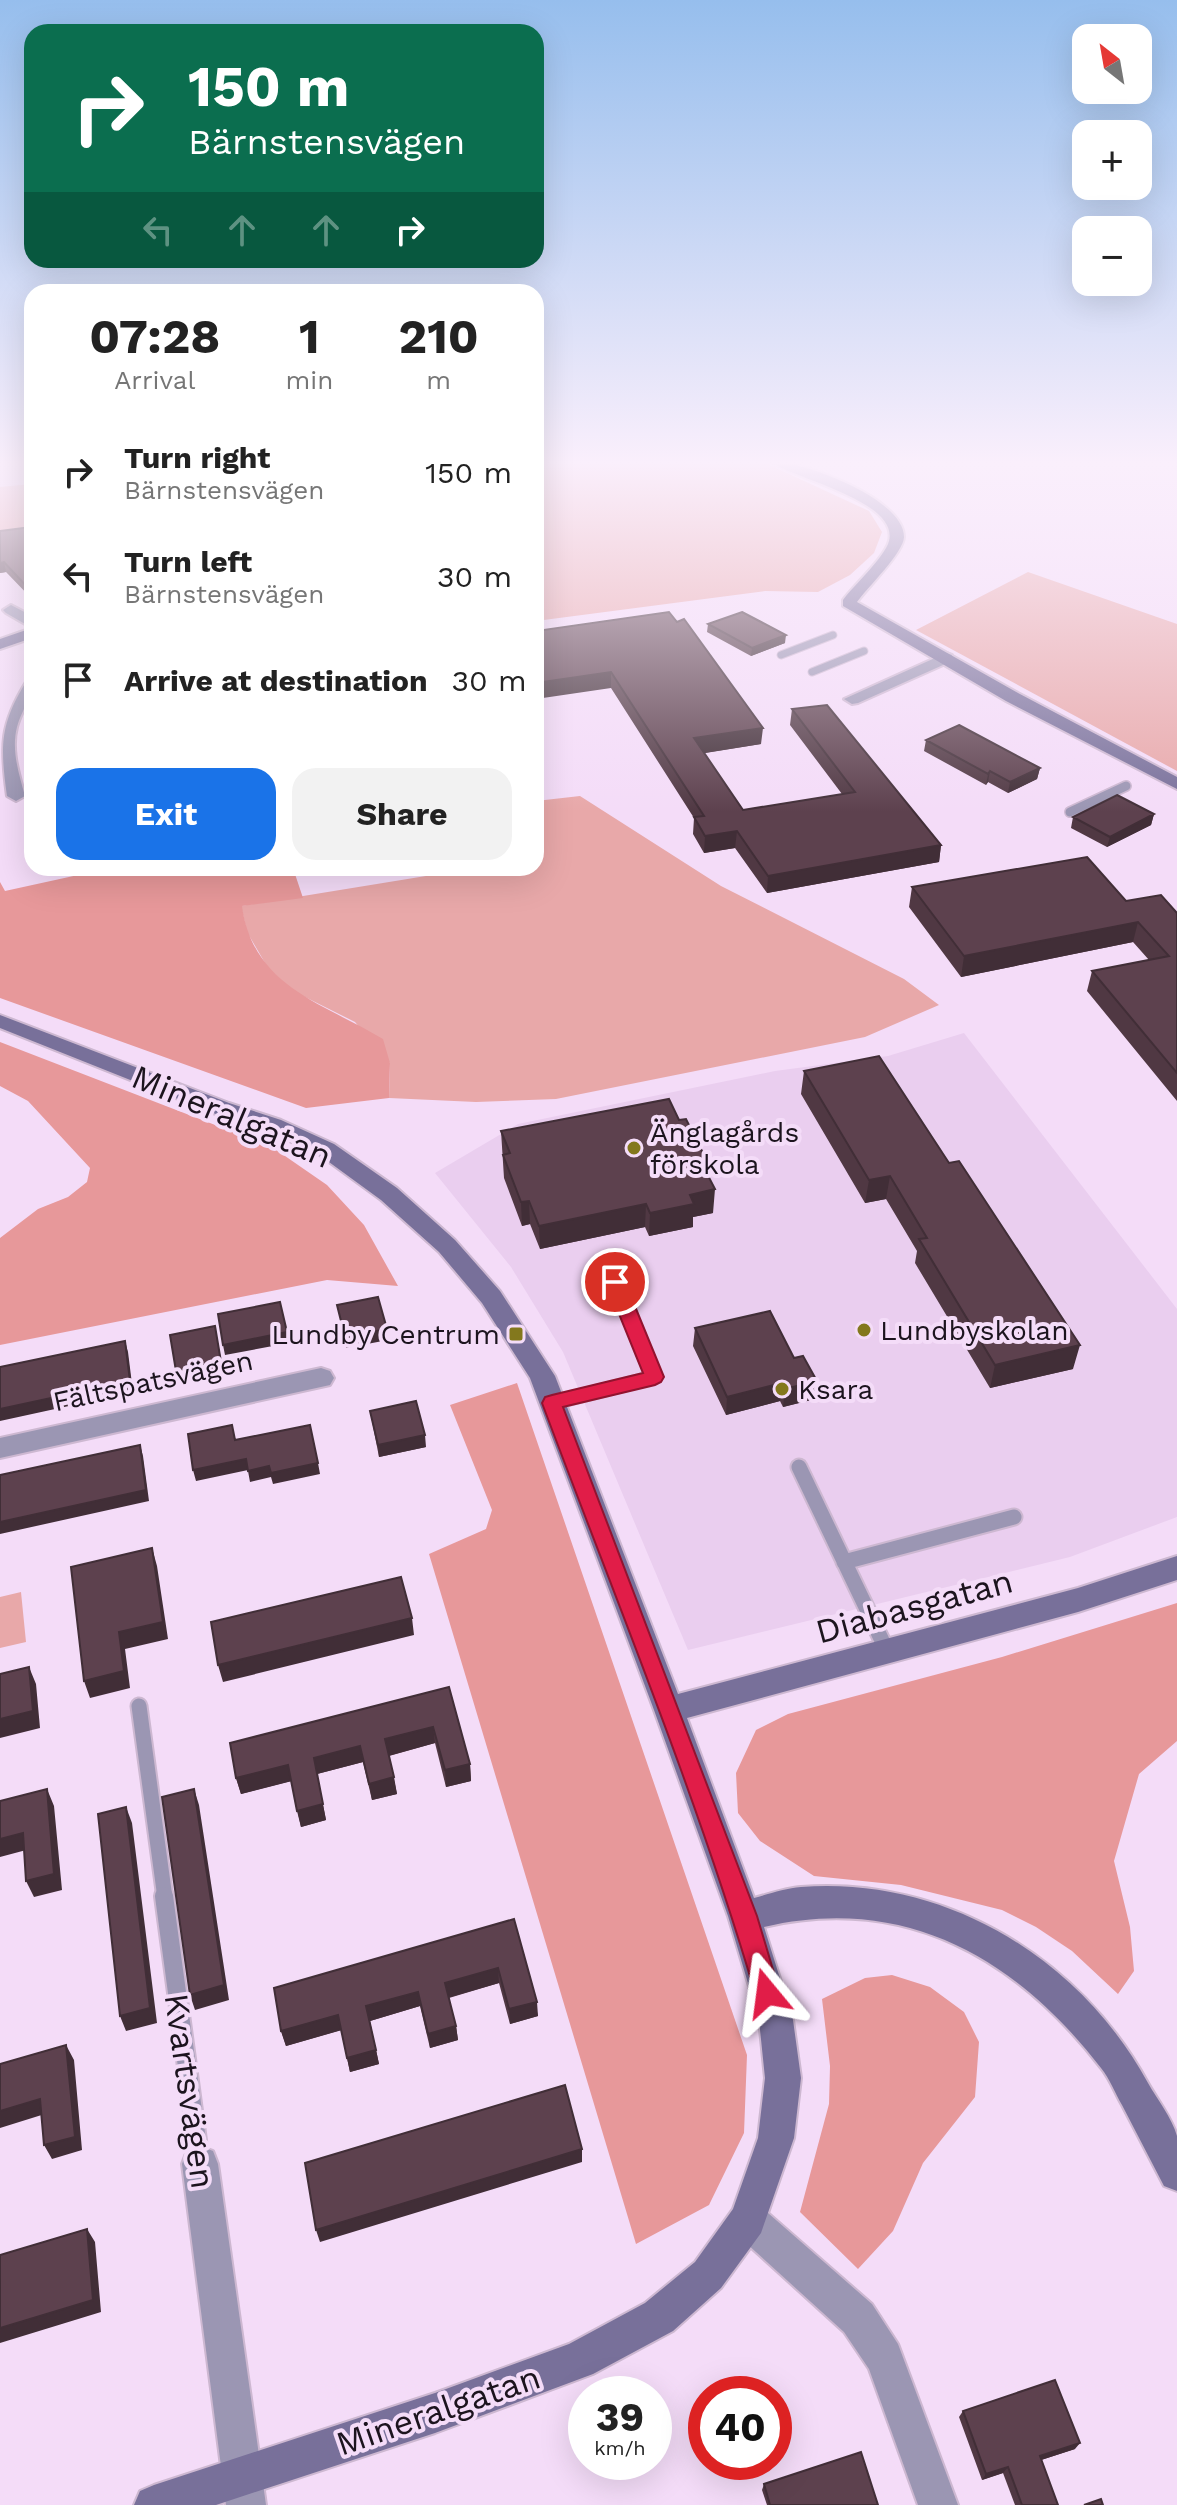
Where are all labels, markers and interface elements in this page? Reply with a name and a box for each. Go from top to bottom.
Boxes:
north arrow [1072,24,1152,104]
map controls [1072,24,1152,296]
text: 150 m [188,54,350,120]
icon: right [56,56,160,160]
button: + [1072,120,1152,200]
text: Bärnstensvägen [188,121,465,163]
icon: left [136,208,180,252]
icon: ahead [220,208,264,252]
icon: ahead [304,208,348,252]
icon: right [388,208,432,252]
button: − [1072,216,1152,296]
text: 07:28 [89,308,220,365]
text: 1 [299,308,320,365]
text: 210 [399,308,479,365]
text: Arrival [114,365,195,395]
text: min [286,365,333,395]
text: m [426,365,451,395]
text: Turn right [124,440,270,475]
icon: right [56,450,100,494]
text: 150 m [425,455,512,490]
text: Bärnstensvägen [124,475,324,505]
text: Turn left [124,544,252,579]
icon: left [56,554,100,598]
text: 30 m [437,559,512,594]
text: Bärnstensvägen [124,579,324,609]
icon: arrive [56,658,100,702]
text: Arrive at destination [124,663,428,698]
text: 30 m [452,663,527,698]
button: Exit [56,768,276,860]
button: Share [292,768,512,860]
street label: Mineralgatan [126,1056,338,1176]
place label: Änglagårds förskola [650,1116,799,1181]
marker: Änglagårds förskola [625,1139,643,1157]
pin [581,1248,649,1316]
icon: arrive [593,1260,637,1304]
place label: Lundbyskolan [880,1314,1069,1347]
place label: Lundby Centrum [271,1318,500,1351]
marker: Lundbyskolan [855,1321,873,1339]
marker: Lundby Centrum [507,1325,525,1343]
street label: Fältspatsvägen [50,1344,256,1418]
place label: Ksara [798,1373,874,1406]
marker: Ksara [773,1380,791,1398]
street label: Diabasgatan [811,1561,1017,1651]
position arrow [725,1951,809,2035]
street label: Kvartsvägen [156,1991,224,2191]
street label: Mineralgatan [331,2356,545,2464]
speed limit sign: 40 [688,2376,792,2480]
text: 39 [596,2394,644,2441]
text: km/h [594,2436,646,2460]

